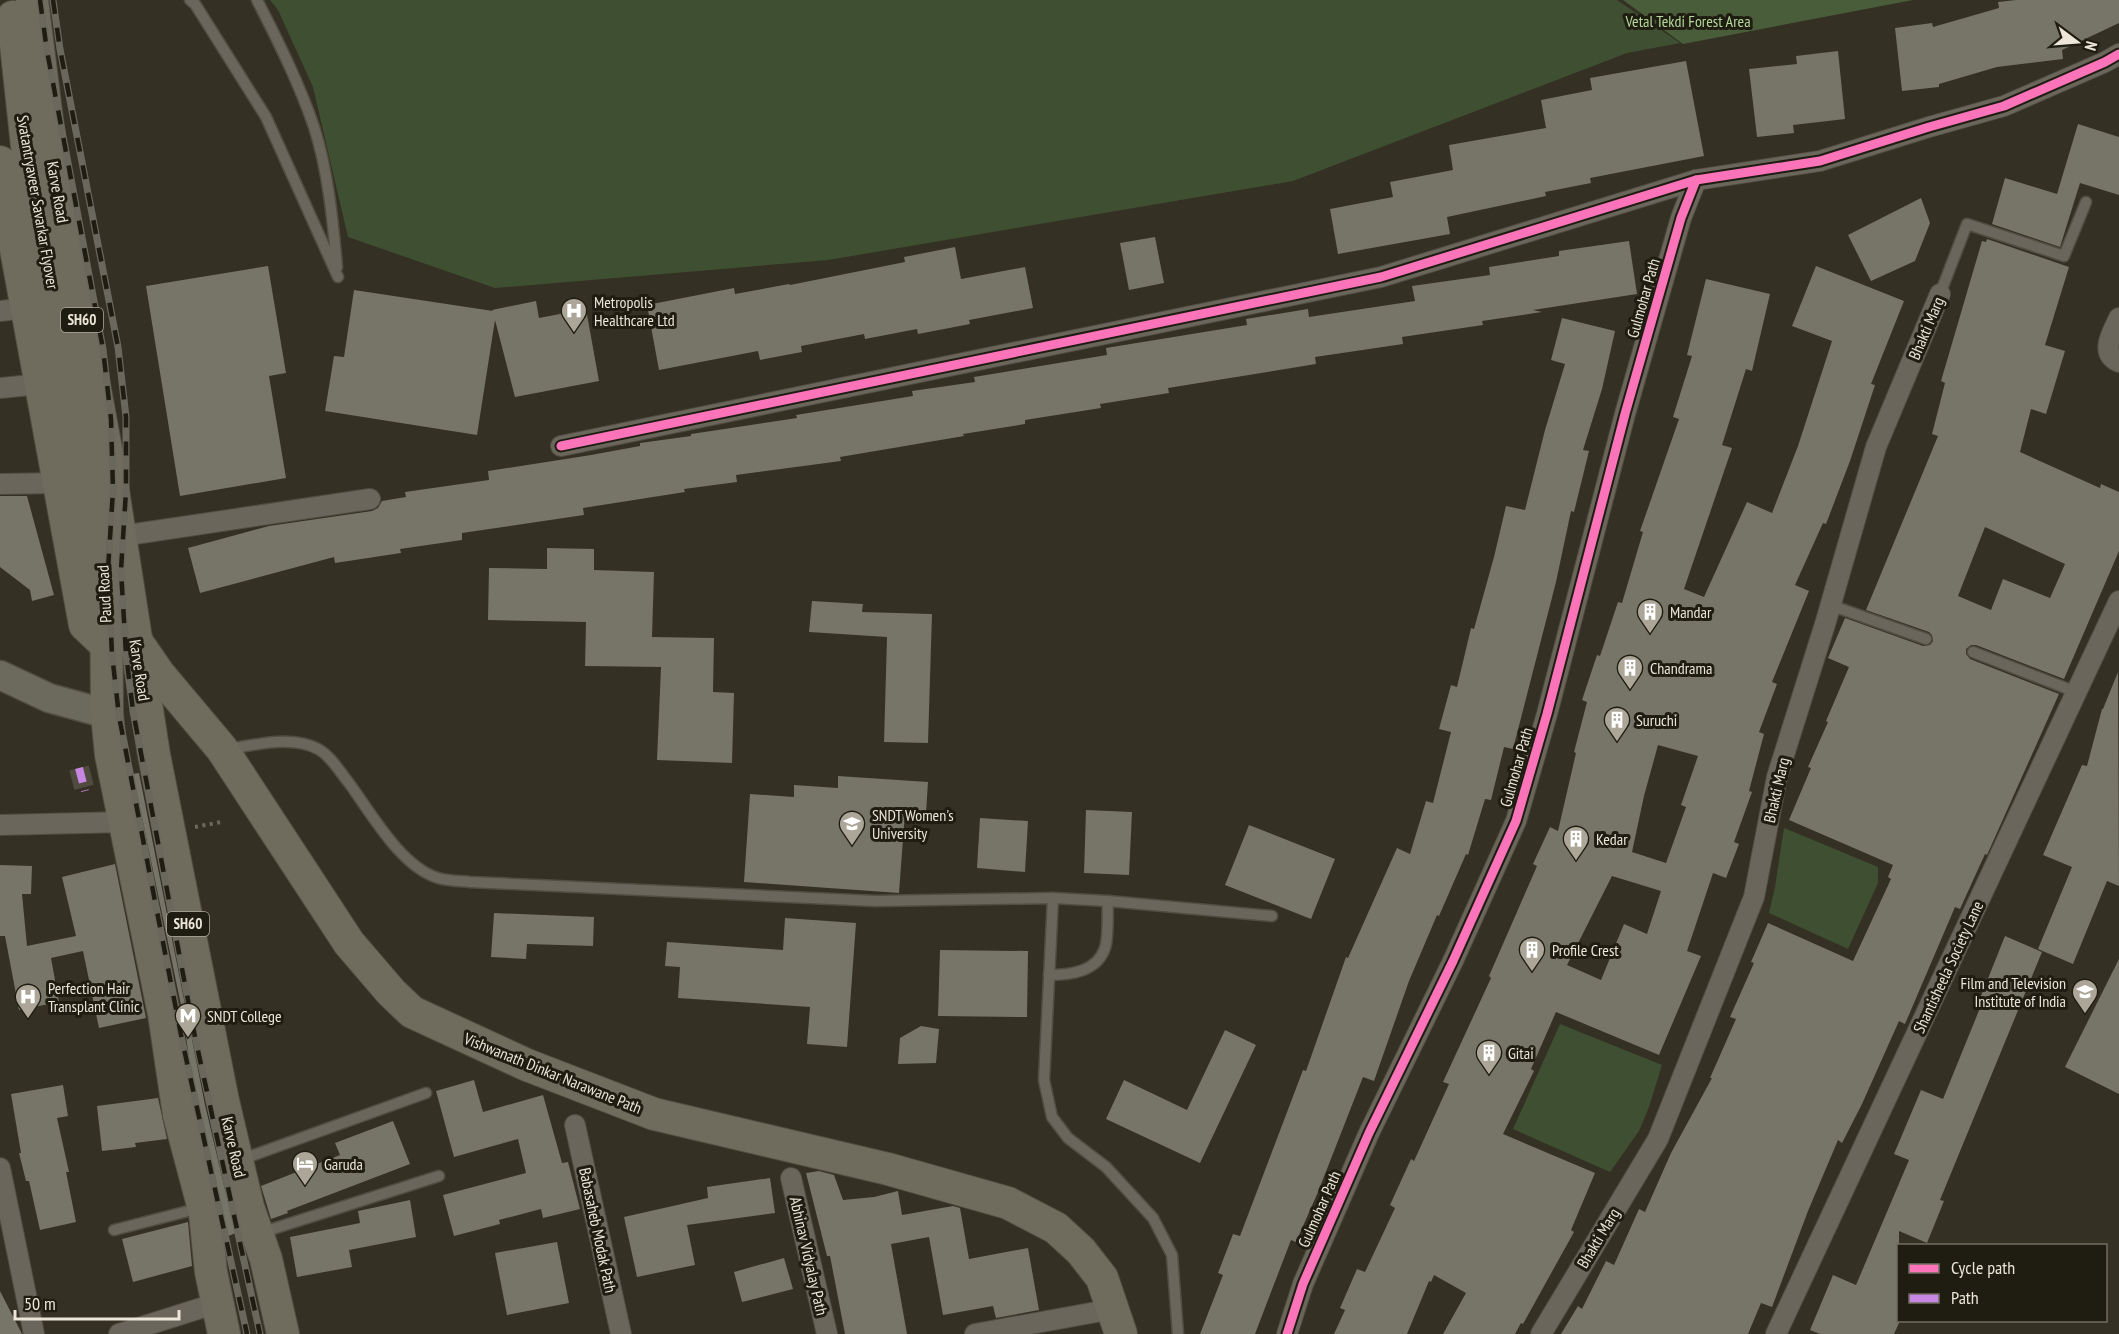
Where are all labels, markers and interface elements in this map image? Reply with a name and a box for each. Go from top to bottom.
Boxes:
park label: Vetal Tekdi Forest Area [1624,11,1751,31]
north arrow [2047,12,2107,72]
text: N [2081,39,2102,53]
street label: Svatantryaveer Savarkar Flyover [13,113,63,291]
street label: Karve Road [43,160,73,224]
street label: Gulmohar Path [1622,256,1664,340]
place label: Metropolis Healthcare Ltd [594,292,675,330]
street label: Bhakti Marg [1904,294,1948,362]
hospital icon: Metropolis Healthcare Ltd [559,296,589,334]
road number: SH60 [61,308,103,332]
street label: Paud Road [92,565,115,623]
building icon: Mandar [1635,597,1665,635]
place label: Mandar [1670,602,1712,622]
street label: Karve Road [125,638,155,702]
building icon: Chandrama [1615,653,1645,691]
place label: Chandrama [1650,658,1712,678]
building icon: Suruchi [1602,705,1632,743]
place label: Suruchi [1636,710,1677,730]
street label: Gulmohar Path [1495,725,1537,809]
street label: Bhakti Marg [1759,755,1793,825]
place label: SNDT Women's University [872,805,954,843]
school or university icon: SNDT Women's University [837,809,867,847]
building icon: Kedar [1561,824,1591,862]
place label: Kedar [1596,829,1628,849]
street label: Shantisheela Society Lane [1909,898,1987,1036]
road number: SH60 [167,912,209,936]
building icon: Profile Crest [1517,935,1547,973]
place label: Profile Crest [1552,940,1619,960]
place label: Film and Television Institute of India [1960,973,2066,1011]
school or university icon: Film and Television Institute of India [2070,977,2100,1015]
place label: Perfection Hair Transplant Clinic [48,978,140,1016]
hospital icon: Perfection Hair Transplant Clinic [13,982,43,1020]
metro station icon: SNDT College [173,1001,203,1039]
place label: SNDT College [207,1006,282,1026]
street label: Vishwanath Dinkar Narawane Path [460,1028,645,1118]
building icon: Gitai [1474,1038,1504,1076]
place label: Gitai [1508,1043,1534,1063]
street label: Karve Road [217,1115,251,1179]
hotel icon: Garuda [290,1149,320,1187]
place label: Garuda [324,1154,363,1174]
street label: Babasaheb Modak Path [575,1166,621,1294]
street label: Gulmohar Path [1293,1168,1345,1250]
street label: Abhinav Vidyalay Path [786,1195,832,1317]
street label: Bhakti Marg [1572,1204,1624,1272]
legend [1897,1244,2107,1322]
text: Cycle path [1951,1256,2015,1279]
scale bar [15,1283,178,1321]
text: Path [1951,1286,1979,1309]
text: 50 m [24,1292,56,1315]

